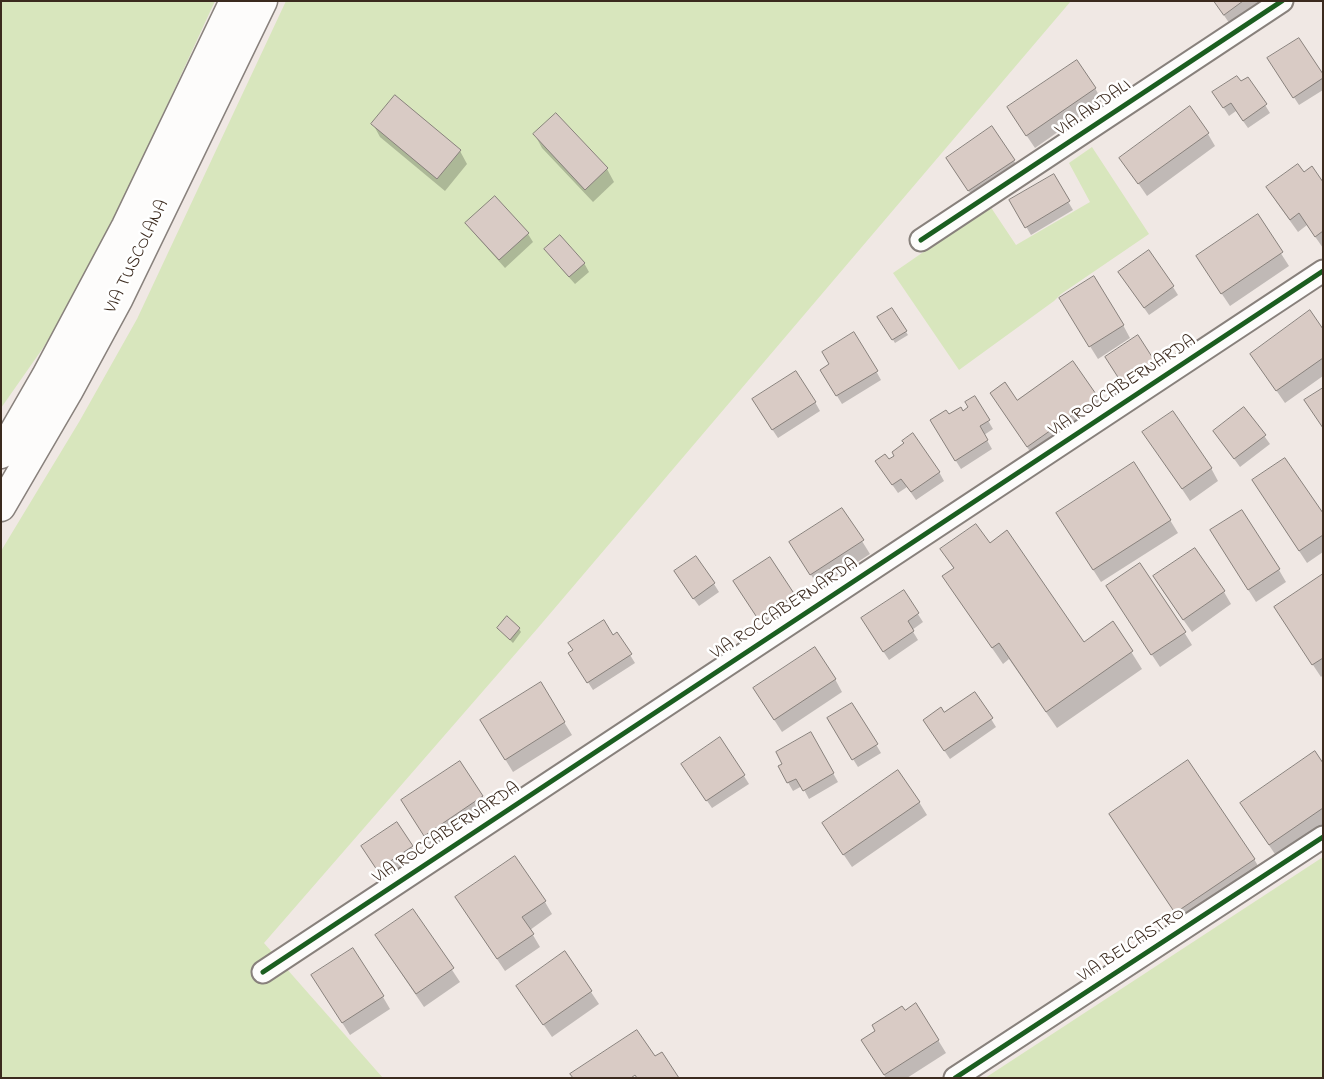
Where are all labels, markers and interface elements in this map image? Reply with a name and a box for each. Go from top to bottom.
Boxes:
street label: VIA ANDALI [1052,76,1136,142]
street label: VIA TUSCOLANA [101,197,175,317]
street label: VIA ROCCABERNARDA [1045,331,1201,443]
street label: VIA ROCCABERNARDA [707,554,863,666]
street label: VIA ROCCABERNARDA [369,778,525,890]
street label: VIA BELCASTRO [1075,904,1189,988]

